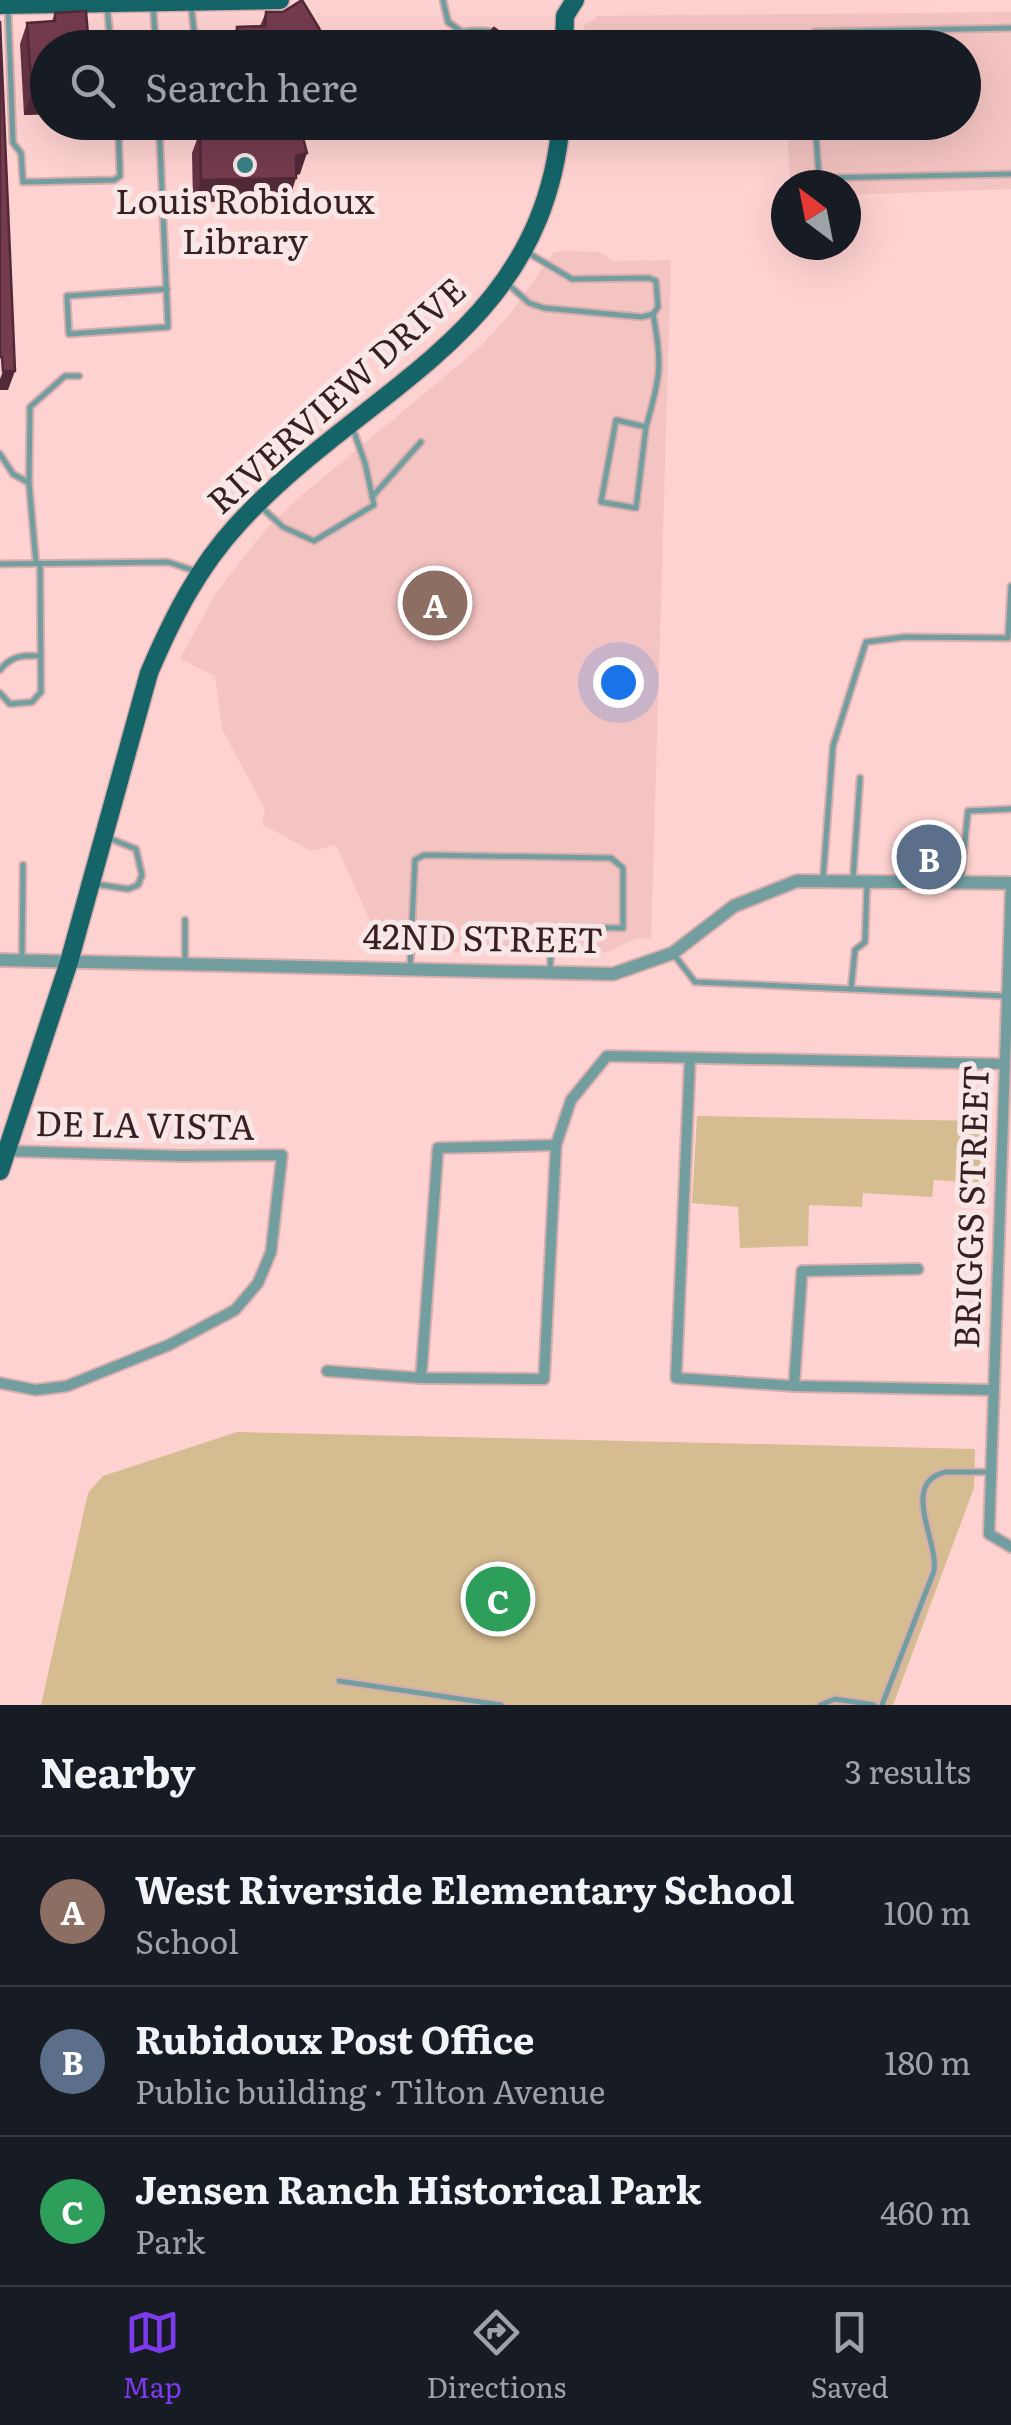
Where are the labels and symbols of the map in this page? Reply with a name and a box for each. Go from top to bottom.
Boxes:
marker: Louis Robidoux Library [234,154,256,176]
north arrow [771,170,861,260]
place label: Louis Robidoux Library [115,173,375,265]
street label: RIVERVIEW DRIVE [194,263,476,524]
pin: A [402,566,468,640]
your location [593,657,644,708]
pin: B [896,820,962,894]
street label: 42ND STREET [362,908,604,964]
street label: BRIGGS STREET [938,1064,1000,1350]
street label: DE LA VISTA [35,1095,256,1151]
pin: C [466,1562,530,1636]

